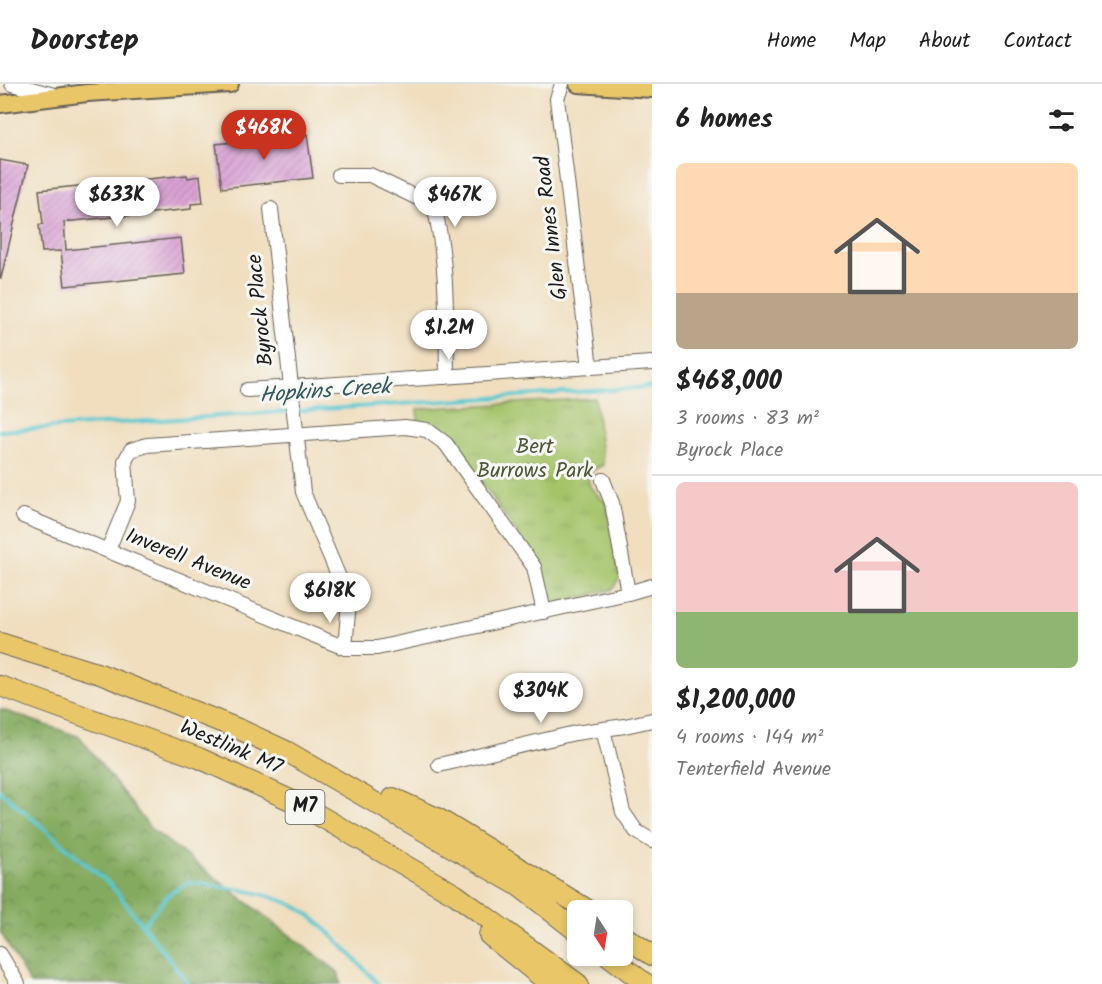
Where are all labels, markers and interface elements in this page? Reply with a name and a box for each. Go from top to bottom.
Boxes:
text: Doorstep [30,19,139,64]
text: Home [767,25,816,58]
text: Map [849,25,886,58]
text: About [919,25,970,58]
text: Contact [1003,25,1072,58]
text: 6 homes [676,99,773,141]
icon: filters [1045,104,1078,137]
pin: $468K [222,110,306,161]
text: $468K [235,113,293,145]
street label: Glen Innes Road [527,154,577,302]
pin: $633K [75,177,159,228]
pin: $467K [413,177,497,228]
text: $633K [89,180,145,212]
text: $467K [427,180,483,212]
icon: home [823,202,931,310]
street label: Byrock Place [239,252,283,368]
pin: $1.2M [407,310,491,361]
text: $1.2M [424,313,474,345]
text: $468,000 [676,361,782,403]
water label: Hopkins Creek [258,370,395,414]
text: 3 rooms · 83 m² [676,403,819,435]
park label: Bert Burrows Park [477,431,593,488]
text: Byrock Place [676,435,783,467]
street label: Inverell Avenue [120,520,256,600]
icon: home [823,521,931,629]
pin: $618K [288,573,372,624]
text: $618K [304,576,356,608]
pin: $304K [499,673,583,724]
text: $304K [513,676,569,708]
text: $1,200,000 [676,680,795,722]
street label: Westlink M7 [174,712,289,785]
text: 4 rooms · 144 m² [676,722,823,754]
text: Tenterfield Avenue [676,754,831,786]
road number: M7 [286,790,324,824]
north arrow [567,900,633,966]
map controls [567,900,633,966]

